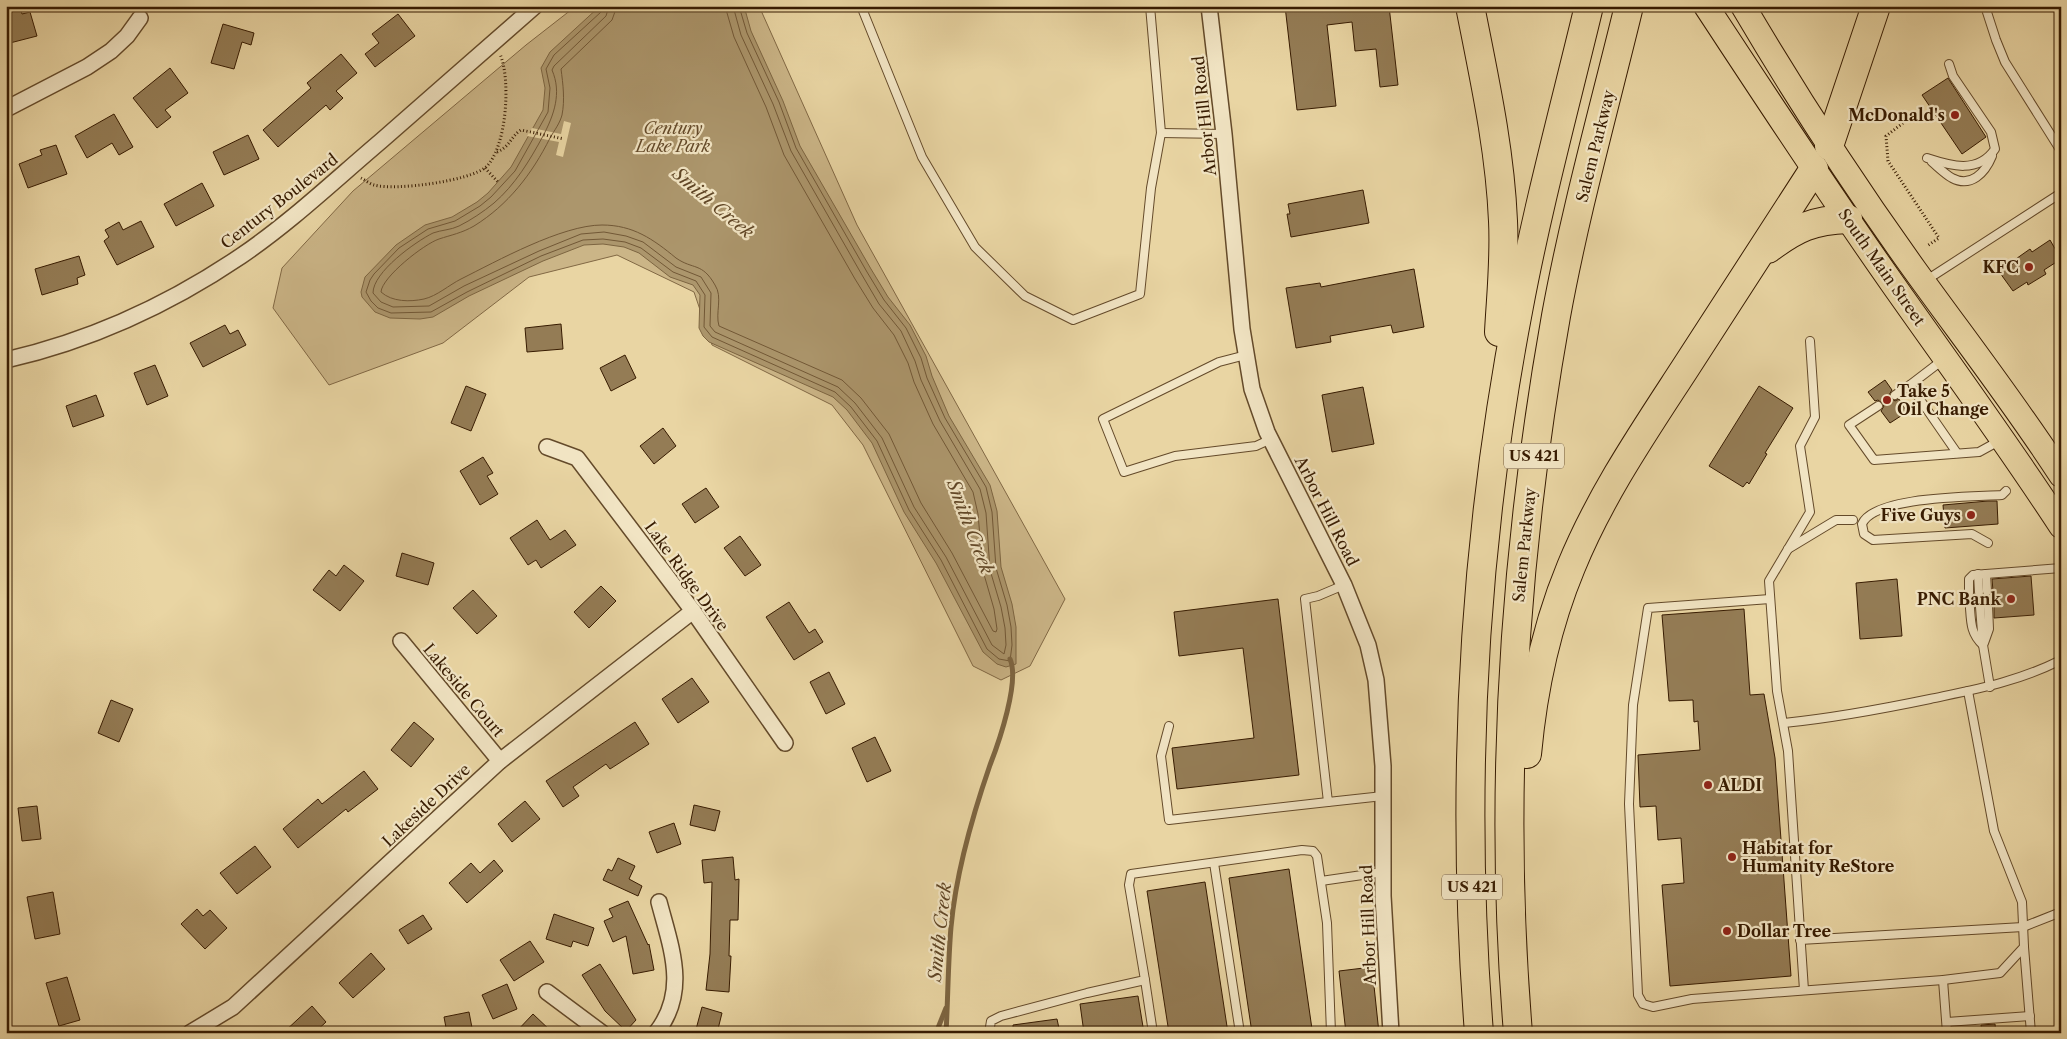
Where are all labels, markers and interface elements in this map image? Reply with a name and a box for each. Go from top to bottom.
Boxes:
street label: Arbor Hill Road [1188,55,1220,178]
street label: Salem Parkway [1571,87,1619,204]
place label: McDonald's [1848,105,1945,125]
marker: McDonald's [1949,109,1961,121]
park label: Century Lake Park [634,118,711,156]
street label: Century Boulevard [216,149,342,253]
water label: Smith Creek [667,162,759,244]
street label: South Main Street [1834,205,1930,330]
place label: KFC [1983,257,2019,277]
marker: KFC [2023,261,2035,273]
place label: Take 5 Oil Change [1897,381,1989,419]
marker: Take 5 Oil Change [1881,394,1893,406]
road number: US 421 [1504,444,1564,468]
street label: Arbor Hill Road [1290,452,1363,570]
water label: Smith Creek [942,476,998,578]
street label: Salem Parkway [1508,486,1540,603]
place label: Five Guys [1881,505,1961,525]
marker: Five Guys [1965,509,1977,521]
street label: Lake Ridge Drive [641,517,733,635]
place label: PNC Bank [1917,589,2001,609]
marker: PNC Bank [2005,593,2017,605]
street label: Lakeside Court [419,639,509,741]
street label: Lakeside Drive [378,759,474,851]
place label: ALDI [1717,775,1762,795]
marker: ALDI [1702,779,1714,791]
place label: Habitat for Humanity ReStore [1742,838,1895,876]
marker: Habitat for Humanity ReStore [1726,851,1738,863]
street label: Arbor Hill Road [1356,864,1380,987]
road number: US 421 [1442,874,1502,900]
water label: Smith Creek [924,881,956,983]
place label: Dollar Tree [1737,921,1832,941]
marker: Dollar Tree [1721,925,1733,937]

